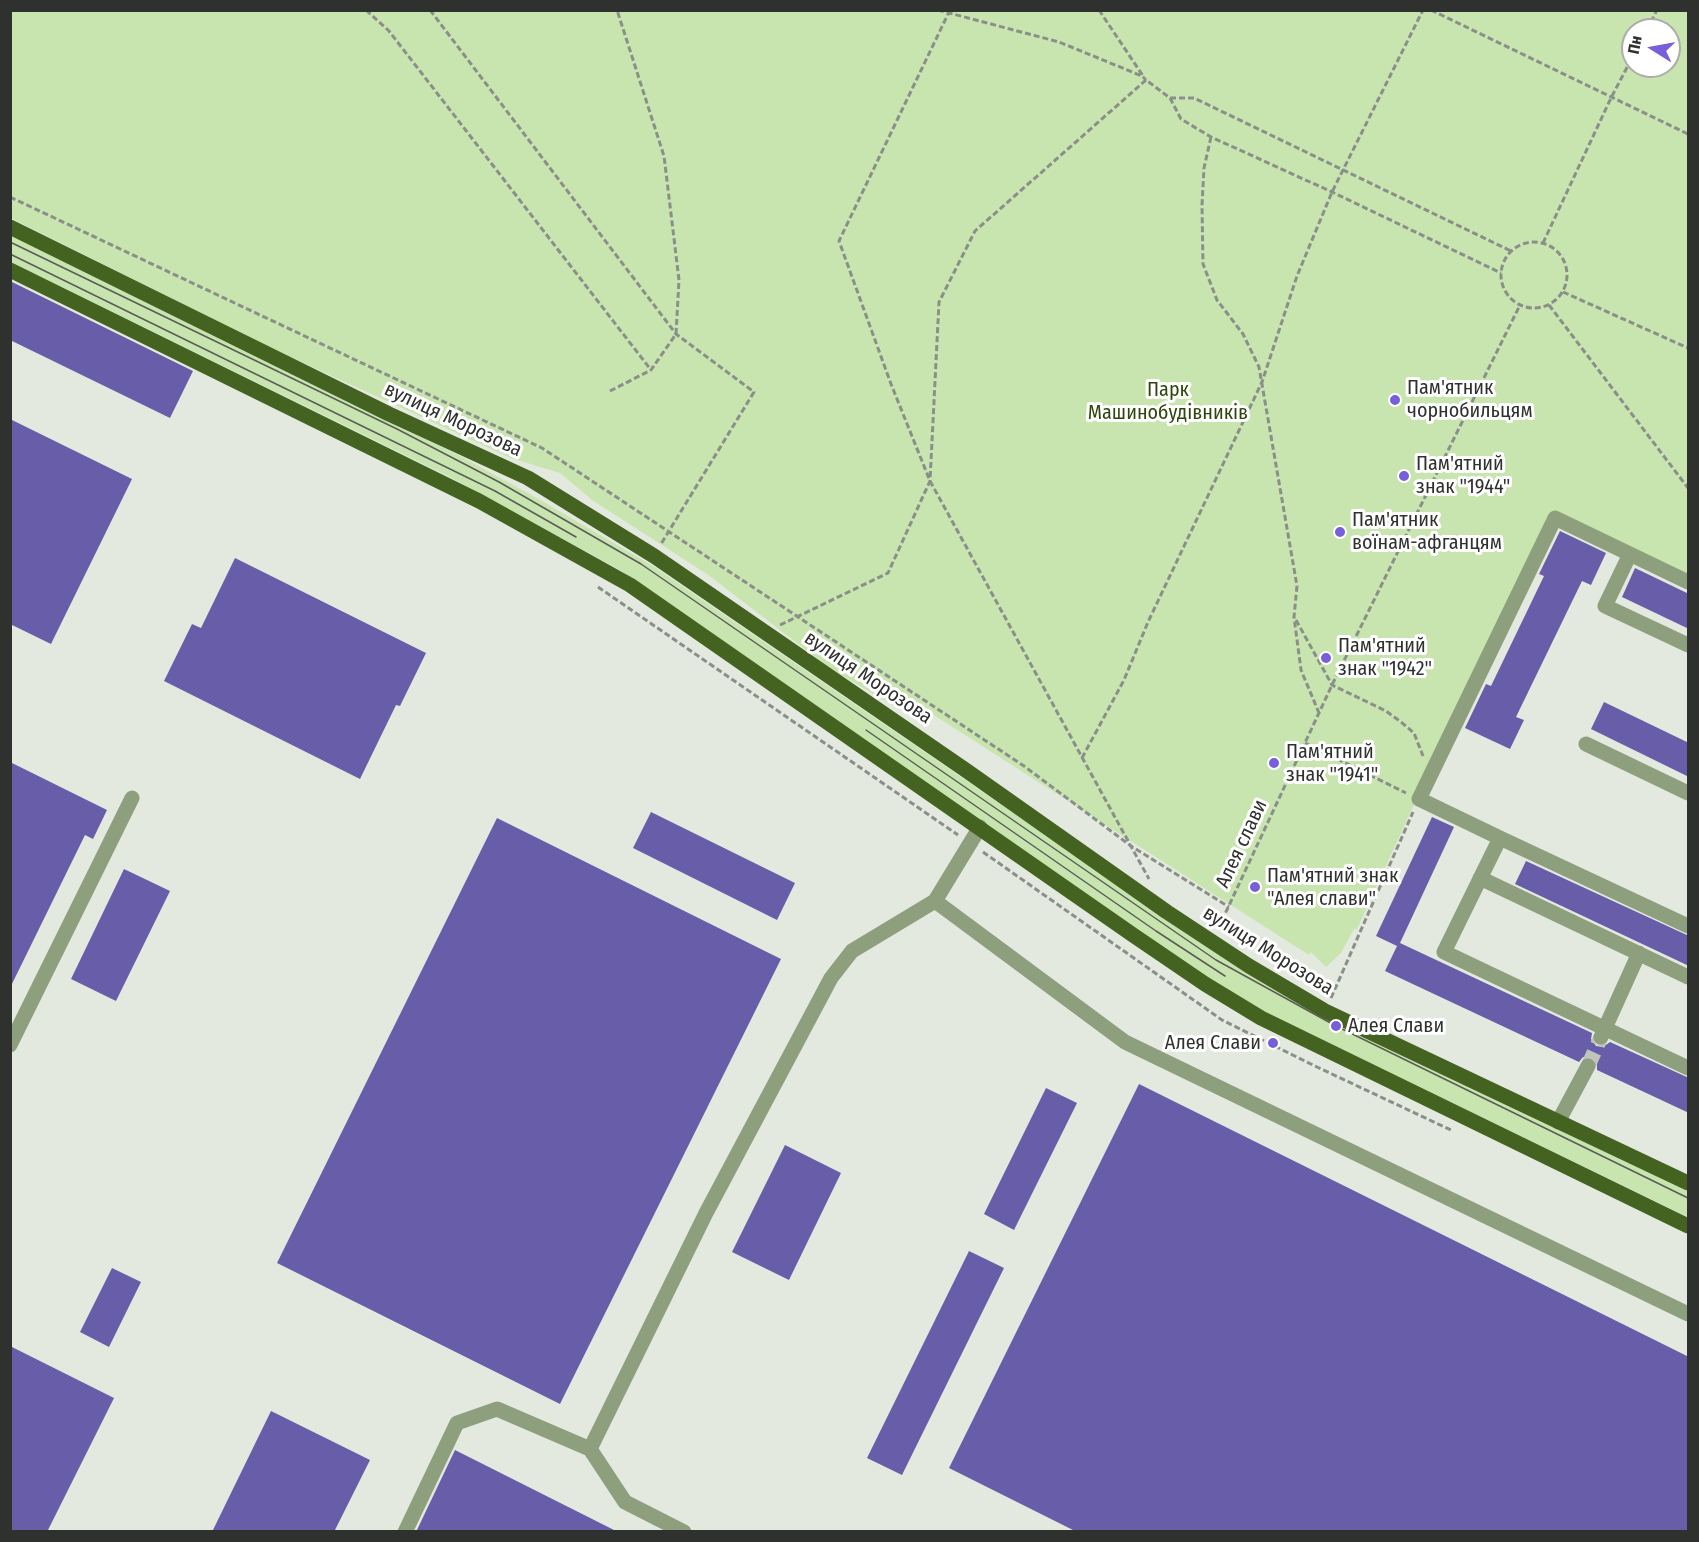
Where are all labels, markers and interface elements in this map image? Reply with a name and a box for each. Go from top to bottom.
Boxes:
north arrow [1621,18,1681,78]
text: Пн [1624,34,1646,56]
place label: Пам'ятник чорнобильцям [1407,376,1533,423]
street label: вулиця Морозова [380,378,526,462]
park label: Парк Машинобудівників [1088,378,1248,425]
marker: Пам'ятник чорнобильцям [1388,393,1402,407]
place label: Пам'ятний знак "1944" [1416,452,1510,499]
marker: Пам'ятний знак "1944" [1397,469,1411,483]
place label: Пам'ятник воїнам-афганцям [1352,508,1502,555]
marker: Пам'ятник воїнам-афганцям [1333,525,1347,539]
street label: вулиця Морозова [799,626,937,730]
place label: Пам'ятний знак "1942" [1338,634,1432,681]
marker: Пам'ятний знак "1942" [1319,651,1333,665]
place label: Пам'ятний знак "1941" [1286,740,1378,787]
marker: Пам'ятний знак "1941" [1267,756,1281,770]
street label: Алея слави [1211,796,1273,892]
place label: Пам'ятний знак "Алея слави" [1267,864,1398,911]
marker: Пам'ятний знак "Алея слави" [1248,880,1262,894]
street label: вулиця Морозова [1198,901,1338,1001]
place label: Алея Слави [1348,1014,1444,1038]
marker: Алея Слави [1329,1019,1343,1033]
place label: Aлея Слави [1165,1031,1261,1055]
marker: Aлея Слави [1266,1036,1280,1050]

